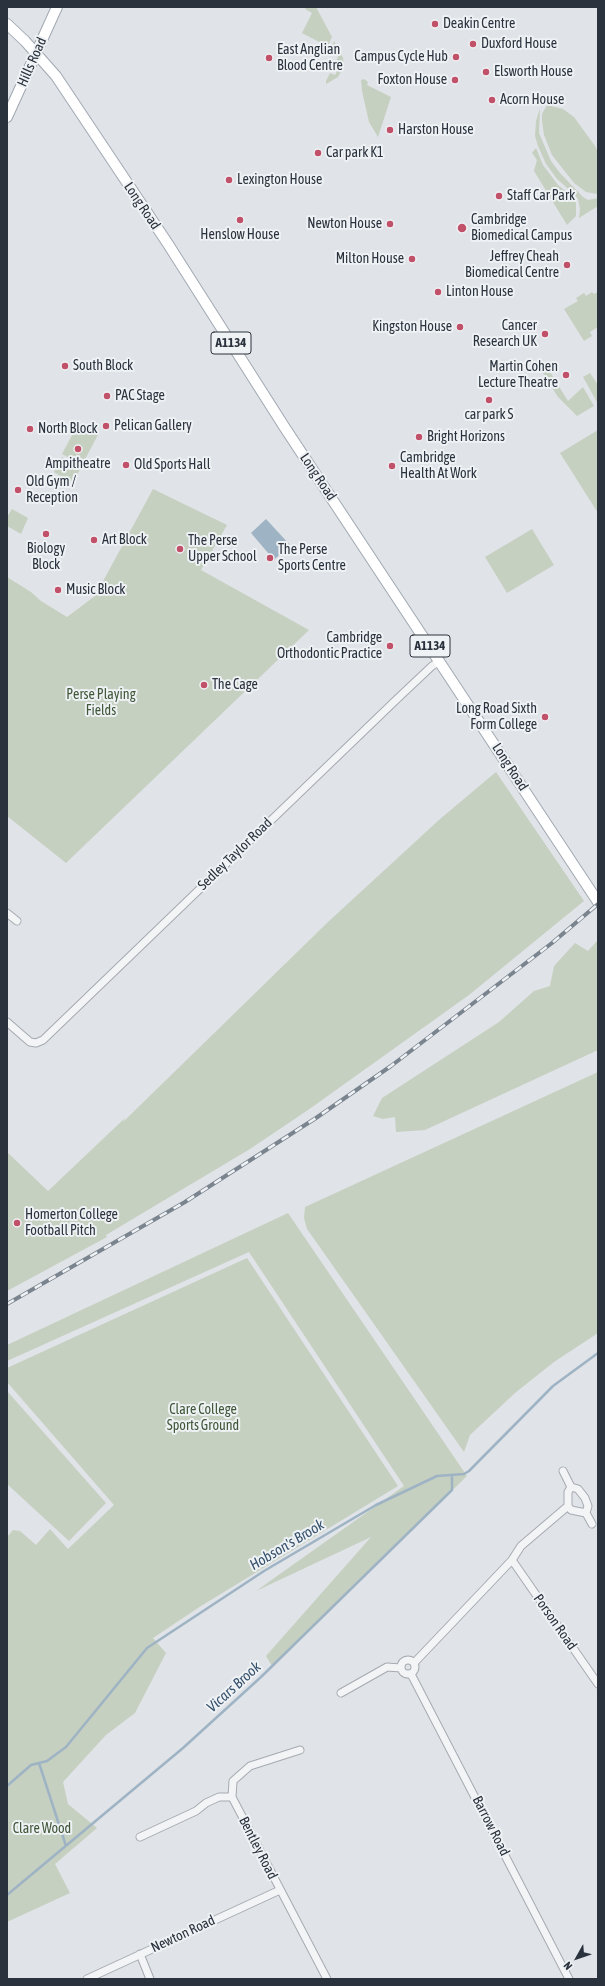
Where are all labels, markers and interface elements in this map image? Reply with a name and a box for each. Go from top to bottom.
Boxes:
place label: Deakin Centre [443,16,515,32]
marker: Deakin Centre [430,19,440,29]
street label: Hills Road [14,35,50,89]
place label: Duxford House [481,36,557,52]
marker: Duxford House [468,39,478,49]
place label: East Anglian Blood Centre [277,42,343,74]
place label: Campus Cycle Hub [354,49,448,65]
marker: Campus Cycle Hub [451,52,461,62]
marker: East Anglian Blood Centre [264,53,274,63]
place label: Elsworth House [494,64,573,80]
marker: Elsworth House [481,67,491,77]
place label: Foxton House [378,72,447,88]
marker: Foxton House [450,75,460,85]
place label: Acorn House [500,92,564,108]
marker: Acorn House [487,95,497,105]
place label: Harston House [398,122,474,138]
marker: Harston House [385,125,395,135]
place label: Car park K1 [326,145,384,161]
marker: Car park K1 [313,148,323,158]
place label: Lexington House [237,172,322,188]
marker: Lexington House [224,175,234,185]
street label: Long Road [120,179,164,233]
place label: Staff Car Park [507,188,575,204]
marker: Staff Car Park [494,191,504,201]
place label: Cambridge Biomedical Campus [471,212,572,244]
marker: Henslow House [235,215,245,225]
place label: Newton House [307,216,382,232]
marker: Newton House [385,219,395,229]
marker: Cambridge Biomedical Campus [456,222,468,234]
place label: Henslow House [200,227,280,243]
place label: Jeffrey Cheah Biomedical Centre [465,249,559,282]
place label: Milton House [336,251,404,267]
marker: Milton House [407,254,417,264]
marker: Jeffrey Cheah Biomedical Centre [562,260,572,270]
place label: Linton House [446,284,513,300]
marker: Linton House [433,287,443,297]
place label: Cancer Research UK [473,318,537,350]
place label: Kingston House [372,319,452,335]
marker: Kingston House [455,322,465,332]
marker: Cancer Research UK [540,329,550,339]
road number: A1134 [211,332,251,354]
place label: South Block [73,358,133,374]
place label: Martin Cohen Lecture Theatre [478,359,558,392]
marker: South Block [60,361,70,371]
marker: Martin Cohen Lecture Theatre [561,370,571,380]
place label: PAC Stage [115,388,165,404]
marker: PAC Stage [102,391,112,401]
marker: car park S [484,395,494,405]
place label: car park S [465,407,513,423]
place label: Pelican Gallery [114,418,192,434]
place label: North Block [38,421,98,437]
marker: Pelican Gallery [101,421,111,431]
marker: North Block [25,424,35,434]
place label: Bright Horizons [427,429,505,445]
marker: Bright Horizons [414,432,424,442]
marker: Ampitheatre [73,444,83,454]
street label: Long Road [296,450,340,504]
place label: Cambridge Health At Work [400,450,477,482]
place label: Ampitheatre [45,456,111,472]
place label: Old Sports Hall [134,457,210,473]
marker: Old Sports Hall [121,460,131,470]
marker: Cambridge Health At Work [387,461,397,471]
place label: Old Gym / Reception [26,474,78,506]
marker: Old Gym / Reception [13,485,23,495]
marker: Biology Block [41,529,51,539]
place label: Art Block [102,532,147,548]
place label: The Perse Upper School [188,533,257,566]
marker: Art Block [89,535,99,545]
place label: Biology Block [27,541,65,574]
place label: The Perse Sports Centre [278,542,346,574]
marker: The Perse Upper School [175,544,185,554]
marker: The Perse Sports Centre [265,553,275,563]
place label: Music Block [66,582,126,598]
marker: Music Block [53,585,63,595]
place label: Cambridge Orthodontic Practice [277,630,382,662]
road number: A1134 [410,635,450,657]
marker: Cambridge Orthodontic Practice [385,641,395,651]
place label: The Cage [212,677,258,693]
marker: The Cage [199,680,209,690]
park label: Perse Playing Fields [66,687,136,720]
place label: Long Road Sixth Form College [456,701,537,734]
marker: Long Road Sixth Form College [540,712,550,722]
street label: Long Road [488,740,532,794]
street label: Sedley Taylor Road [194,814,276,894]
place label: Homerton College Football Pitch [25,1207,118,1240]
marker: Homerton College Football Pitch [12,1218,22,1228]
park label: Clare College Sports Ground [167,1402,239,1434]
water label: Hobson's Brook [246,1516,328,1574]
street label: Porson Road [530,1591,580,1653]
water label: Vicars Brook [203,1658,265,1716]
street label: Barrow Road [469,1793,513,1859]
street label: Bentley Road [235,1814,281,1882]
park label: Clare Wood [13,1821,71,1837]
street label: Newton Road [148,1912,218,1956]
north arrow [557,1938,597,1978]
text: N [561,1959,574,1972]

